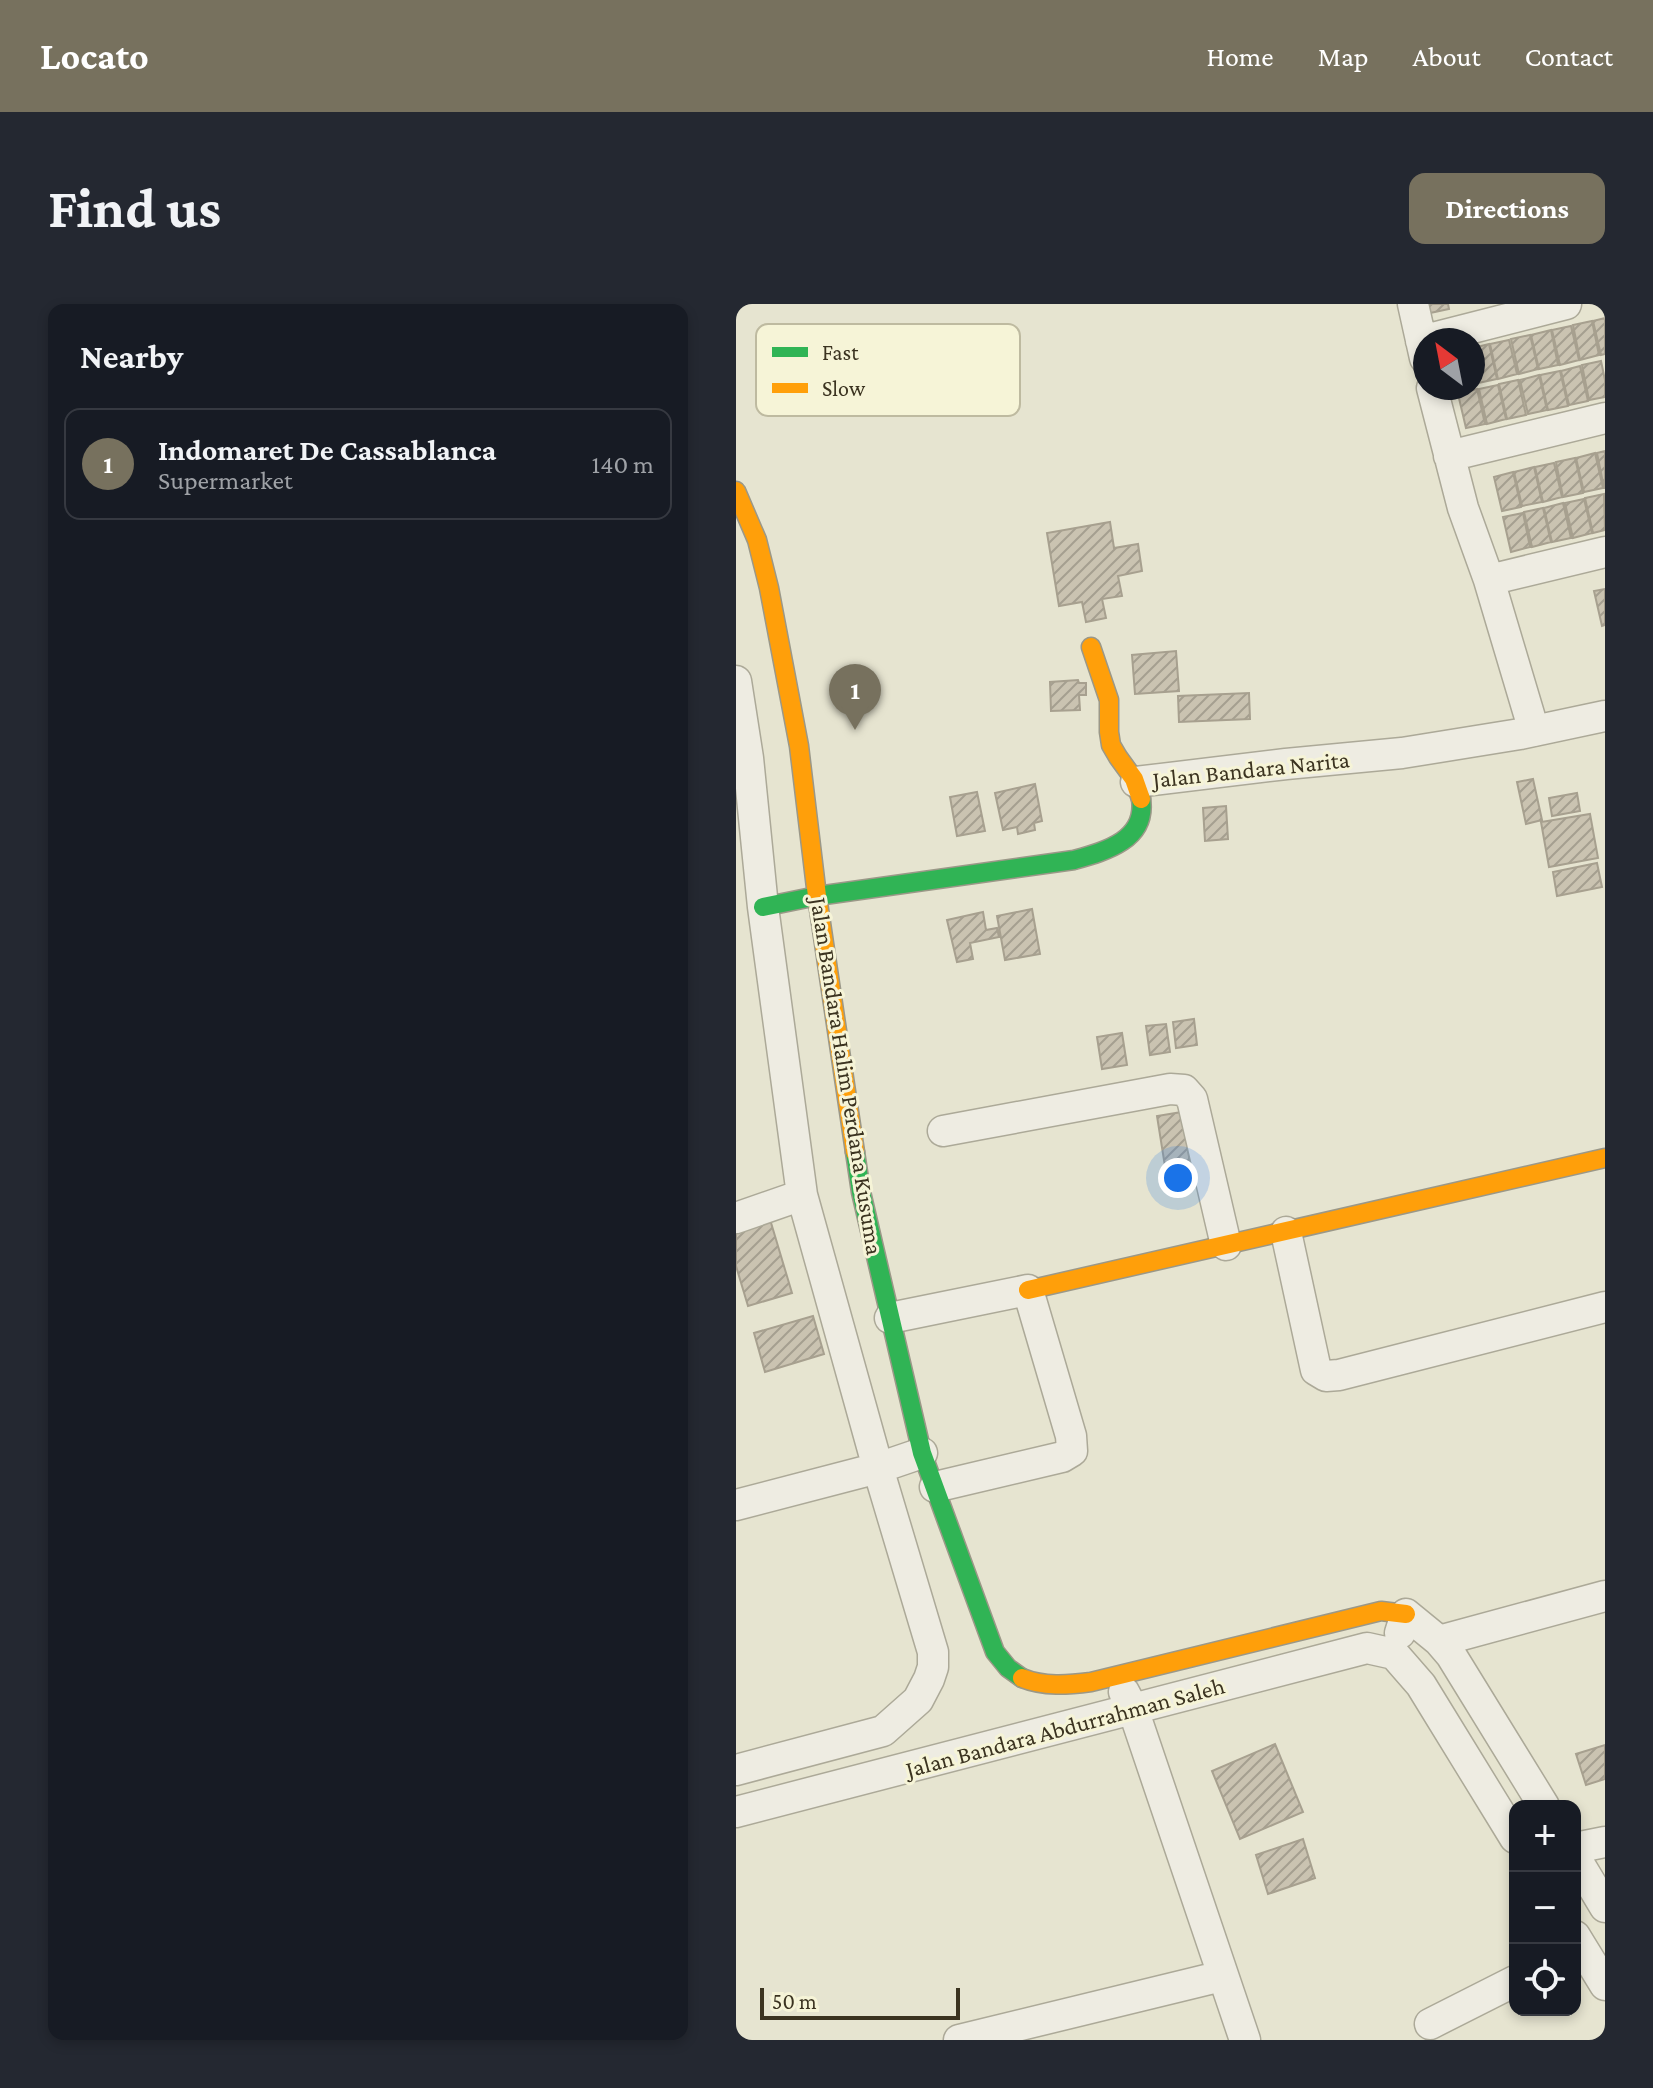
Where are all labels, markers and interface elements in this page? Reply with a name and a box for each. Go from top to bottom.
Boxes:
text: Locato [40,35,149,77]
text: Home [1207,41,1274,72]
text: Map [1318,41,1369,72]
text: About [1413,41,1481,72]
text: Contact [1525,41,1613,72]
button: Directions [1409,173,1605,244]
text: Find us [48,177,221,239]
legend [756,324,1020,416]
north arrow [1413,328,1485,400]
text: Nearby [80,338,183,375]
text: Fast [822,340,859,365]
text: Slow [822,376,866,401]
text: Indomaret De Cassablanca [158,433,496,466]
text: 1 [103,450,113,479]
text: 140 m [592,450,654,479]
text: Supermarket [158,466,293,495]
pin: 1 [829,664,881,730]
street label: Jalan Bandara Narita [1149,745,1351,793]
street label: Jalan Bandara Halim Perdana Kusuma [805,893,889,1257]
your location [1158,1158,1198,1198]
street label: Jalan Bandara Abdurrahman Saleh [901,1671,1228,1783]
map controls [1509,1800,1581,2016]
button: + [1509,1800,1581,1872]
button: − [1509,1872,1581,1944]
button: locate [1509,1944,1581,2016]
scale bar [760,1984,960,2020]
text: 50 m [772,1989,817,2014]

